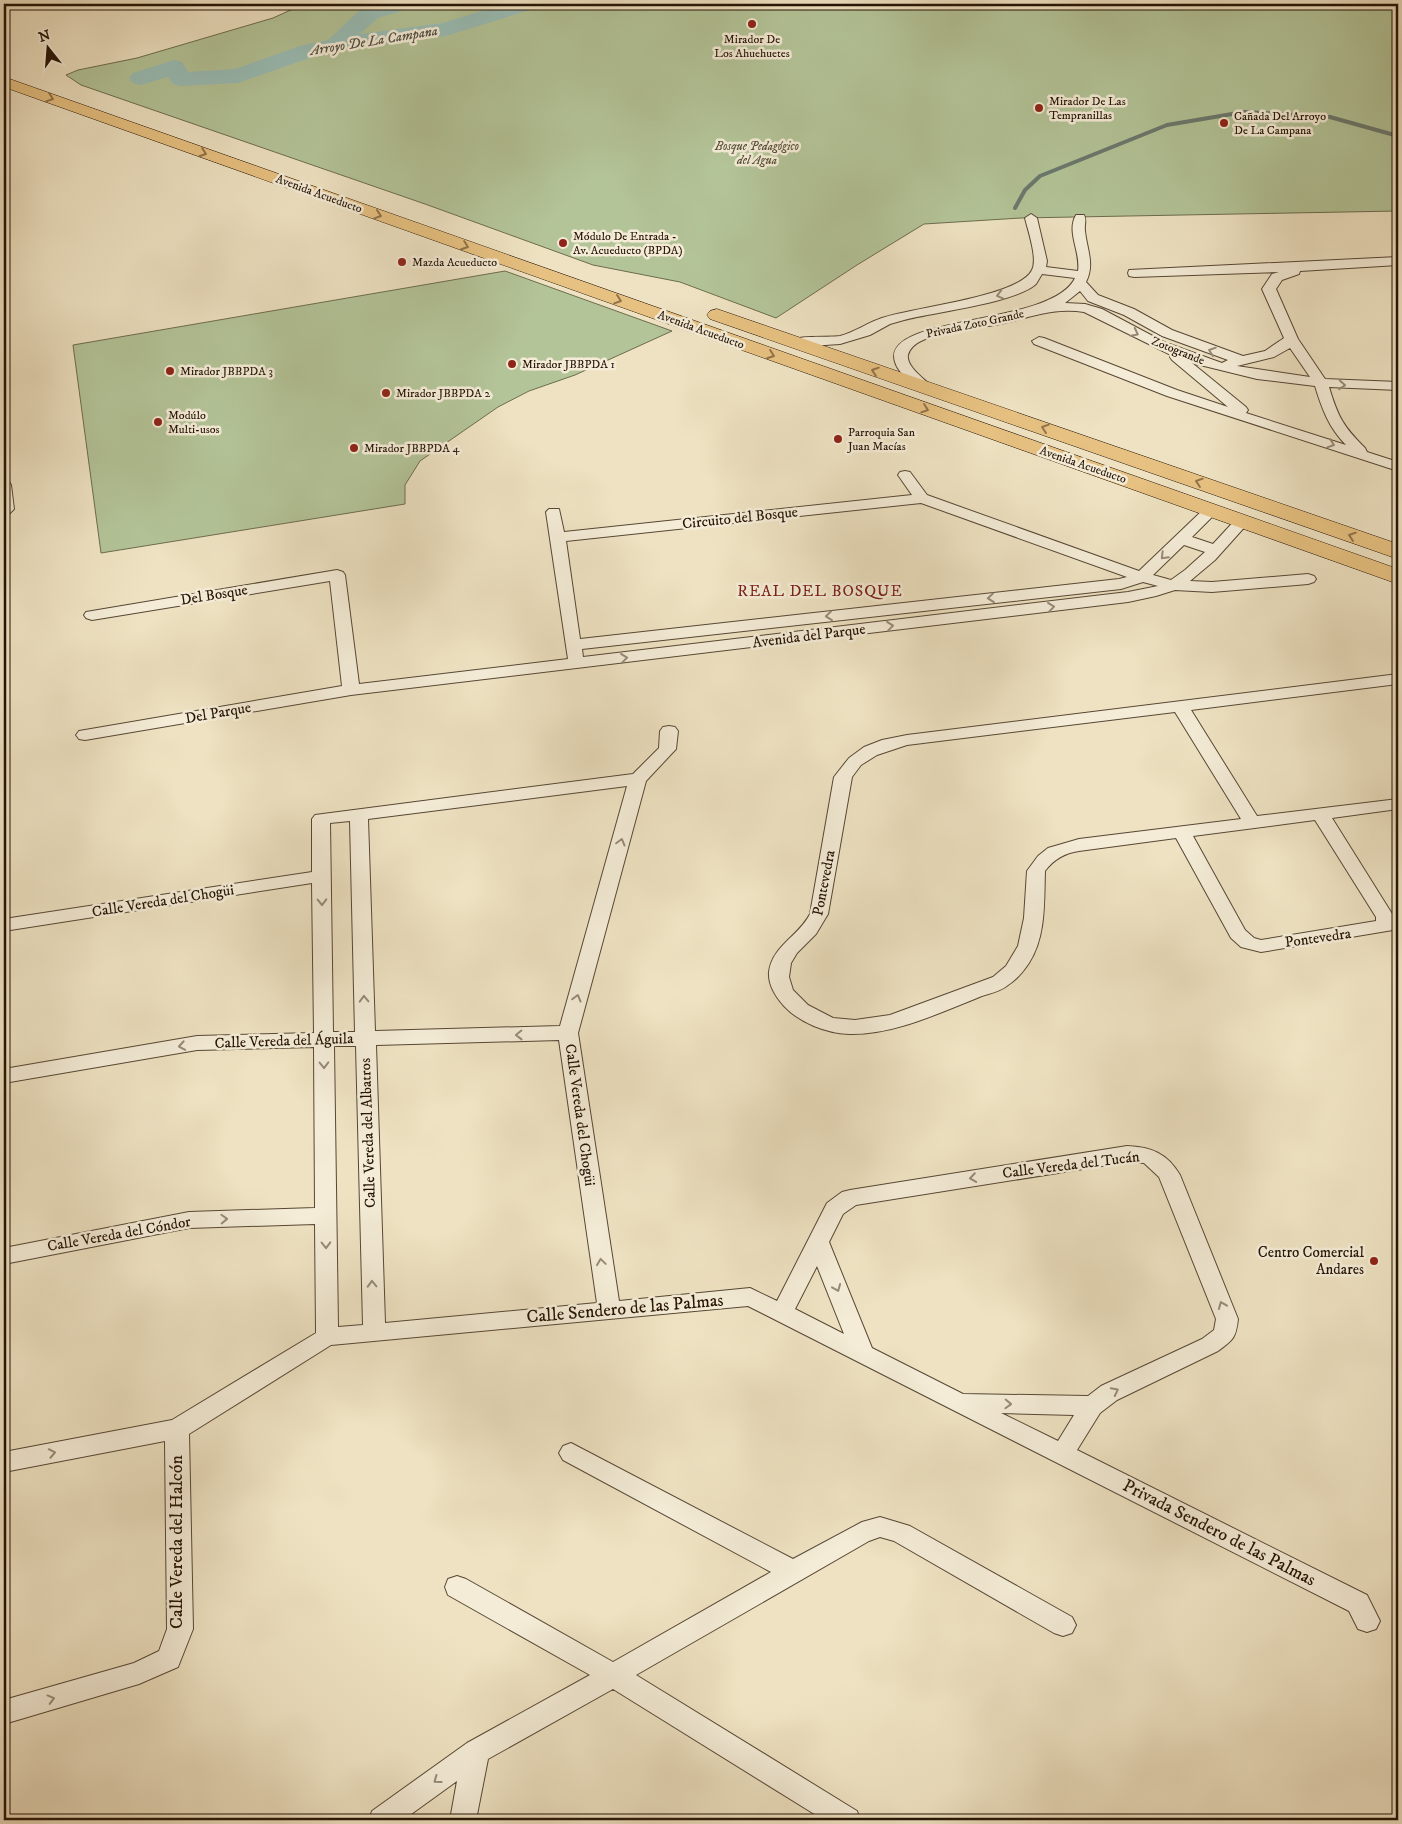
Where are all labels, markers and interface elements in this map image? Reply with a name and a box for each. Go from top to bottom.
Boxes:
marker: Mirador De Los Ahuehuetes [746,18,758,30]
north arrow [22,22,72,72]
water label: Arroyo De La Campana [307,22,439,60]
text: N [36,26,53,47]
place label: Mirador De Los Ahuehuetes [714,32,790,61]
one-way arrow [45,92,54,102]
place label: Mirador De Las Tempranillas [1049,94,1126,123]
marker: Mirador De Las Tempranillas [1033,102,1045,114]
place label: Cañada Del Arroyo De La Campana [1234,109,1326,138]
marker: Cañada Del Arroyo De La Campana [1218,117,1230,129]
park label: Bosque Pedagógico del Agua [714,139,800,168]
one-way arrow [198,147,207,157]
street label: Avenida Acueducto [274,171,364,217]
one-way arrow [373,209,382,219]
place label: Módulo De Entrada - Av. Acueducto (BPDA) [573,229,683,258]
marker: Módulo De Entrada - Av. Acueducto (BPDA) [557,237,569,249]
one-way arrow [460,240,469,250]
place label: Mazda Acueducto [412,255,497,270]
marker: Mazda Acueducto [396,256,408,268]
one-way arrow [995,289,1004,300]
one-way arrow [614,295,622,305]
street label: Privada Zoto Grande [925,306,1025,342]
street label: Avenida Acueducto [656,307,746,353]
one-way arrow [1130,327,1139,337]
street label: Zotogrande [1149,334,1207,368]
one-way arrow [1208,347,1217,357]
one-way arrow [767,349,775,359]
place label: Mirador JBBPDA 1 [522,357,615,372]
marker: Mirador JBBPDA 1 [506,358,518,370]
place label: Mirador JBBPDA 3 [180,364,273,379]
marker: Mirador JBBPDA 3 [164,365,176,377]
one-way arrow [871,366,880,376]
one-way arrow [1338,379,1346,390]
place label: Mirador JBBPDA 2 [396,386,490,401]
marker: Mirador JBBPDA 2 [380,387,392,399]
one-way arrow [920,403,928,413]
place label: Modúlo Multi-usos [168,408,220,437]
marker: Modúlo Multi-usos [152,416,164,428]
one-way arrow [1042,424,1050,434]
place label: Parroquia San Juan Macías [847,425,916,454]
marker: Parroquia San Juan Macías [832,433,844,445]
one-way arrow [1327,439,1335,449]
place label: Mirador JBBPDA 4 [364,441,460,456]
marker: Mirador JBBPDA 4 [348,442,360,454]
street label: Avenida Acueducto [1038,443,1129,487]
one-way arrow [1195,478,1204,488]
street label: Circuito del Bosque [681,502,799,534]
one-way arrow [1349,532,1357,542]
one-way arrow [1161,550,1170,559]
street label: Del Bosque [179,580,249,610]
district label: REAL DEL BOSQUE [737,581,903,601]
one-way arrow [986,592,994,603]
one-way arrow [1047,602,1055,613]
one-way arrow [825,611,833,622]
street label: Avenida del Parque [751,620,867,652]
one-way arrow [886,621,894,632]
one-way arrow [620,653,628,664]
street label: Del Parque [184,698,252,728]
one-way arrow [615,838,625,846]
street label: Pontevedra [808,848,840,918]
street label: Calle Vereda del Chogüi [91,880,235,922]
one-way arrow [317,899,327,907]
street label: Pontevedra [1284,924,1353,952]
one-way arrow [359,995,370,1003]
one-way arrow [572,995,582,1003]
street label: Calle Vereda del Águila [214,1028,354,1053]
one-way arrow [515,1029,523,1040]
one-way arrow [177,1040,186,1050]
street label: Calle Vereda del Chogüi [561,1043,599,1187]
street label: Calle Vereda del Albatros [356,1058,380,1208]
one-way arrow [319,1062,329,1069]
street label: Calle Vereda del Tucán [1001,1147,1141,1183]
one-way arrow [969,1172,978,1182]
street label: Calle Vereda del Cóndor [46,1212,193,1256]
one-way arrow [220,1214,228,1224]
one-way arrow [321,1242,331,1249]
place label: Centro Comercial Andares [1258,1243,1364,1279]
marker: Centro Comercial Andares [1368,1255,1380,1267]
one-way arrow [597,1257,607,1266]
one-way arrow [367,1279,378,1287]
one-way arrow [830,1283,841,1292]
street label: Calle Sendero de las Palmas [526,1289,724,1329]
one-way arrow [1217,1301,1228,1310]
one-way arrow [1109,1387,1118,1397]
one-way arrow [1005,1398,1013,1409]
one-way arrow [47,1449,56,1459]
street label: Calle Vereda del Halcón [166,1454,188,1629]
street label: Privada Sendero de las Palmas [1119,1475,1319,1591]
one-way arrow [46,1694,55,1705]
one-way arrow [433,1774,443,1783]

